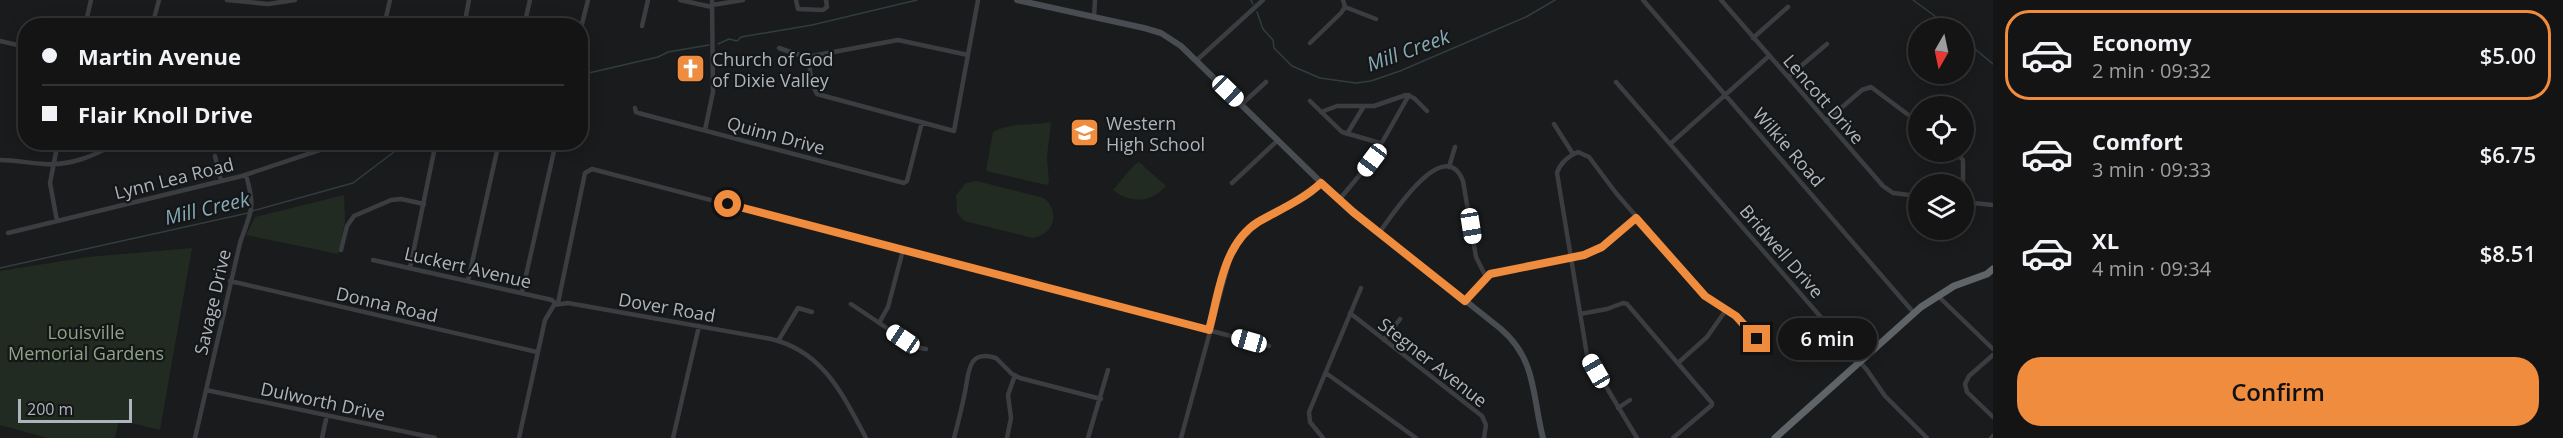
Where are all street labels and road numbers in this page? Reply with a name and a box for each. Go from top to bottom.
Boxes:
street label: Lencott Drive [1778,49,1870,149]
street label: Wilkie Road [1748,102,1830,192]
street label: Quinn Drive [724,110,828,160]
street label: Lynn Lea Road [112,152,236,204]
street label: Bridwell Drive [1735,199,1829,303]
street label: Luckert Avenue [402,241,534,293]
street label: Savage Drive [188,247,236,357]
street label: Donna Road [334,281,440,327]
street label: Dover Road [617,287,717,327]
street label: Stegner Avenue [1374,312,1492,412]
street label: Dulworth Drive [258,376,388,426]

